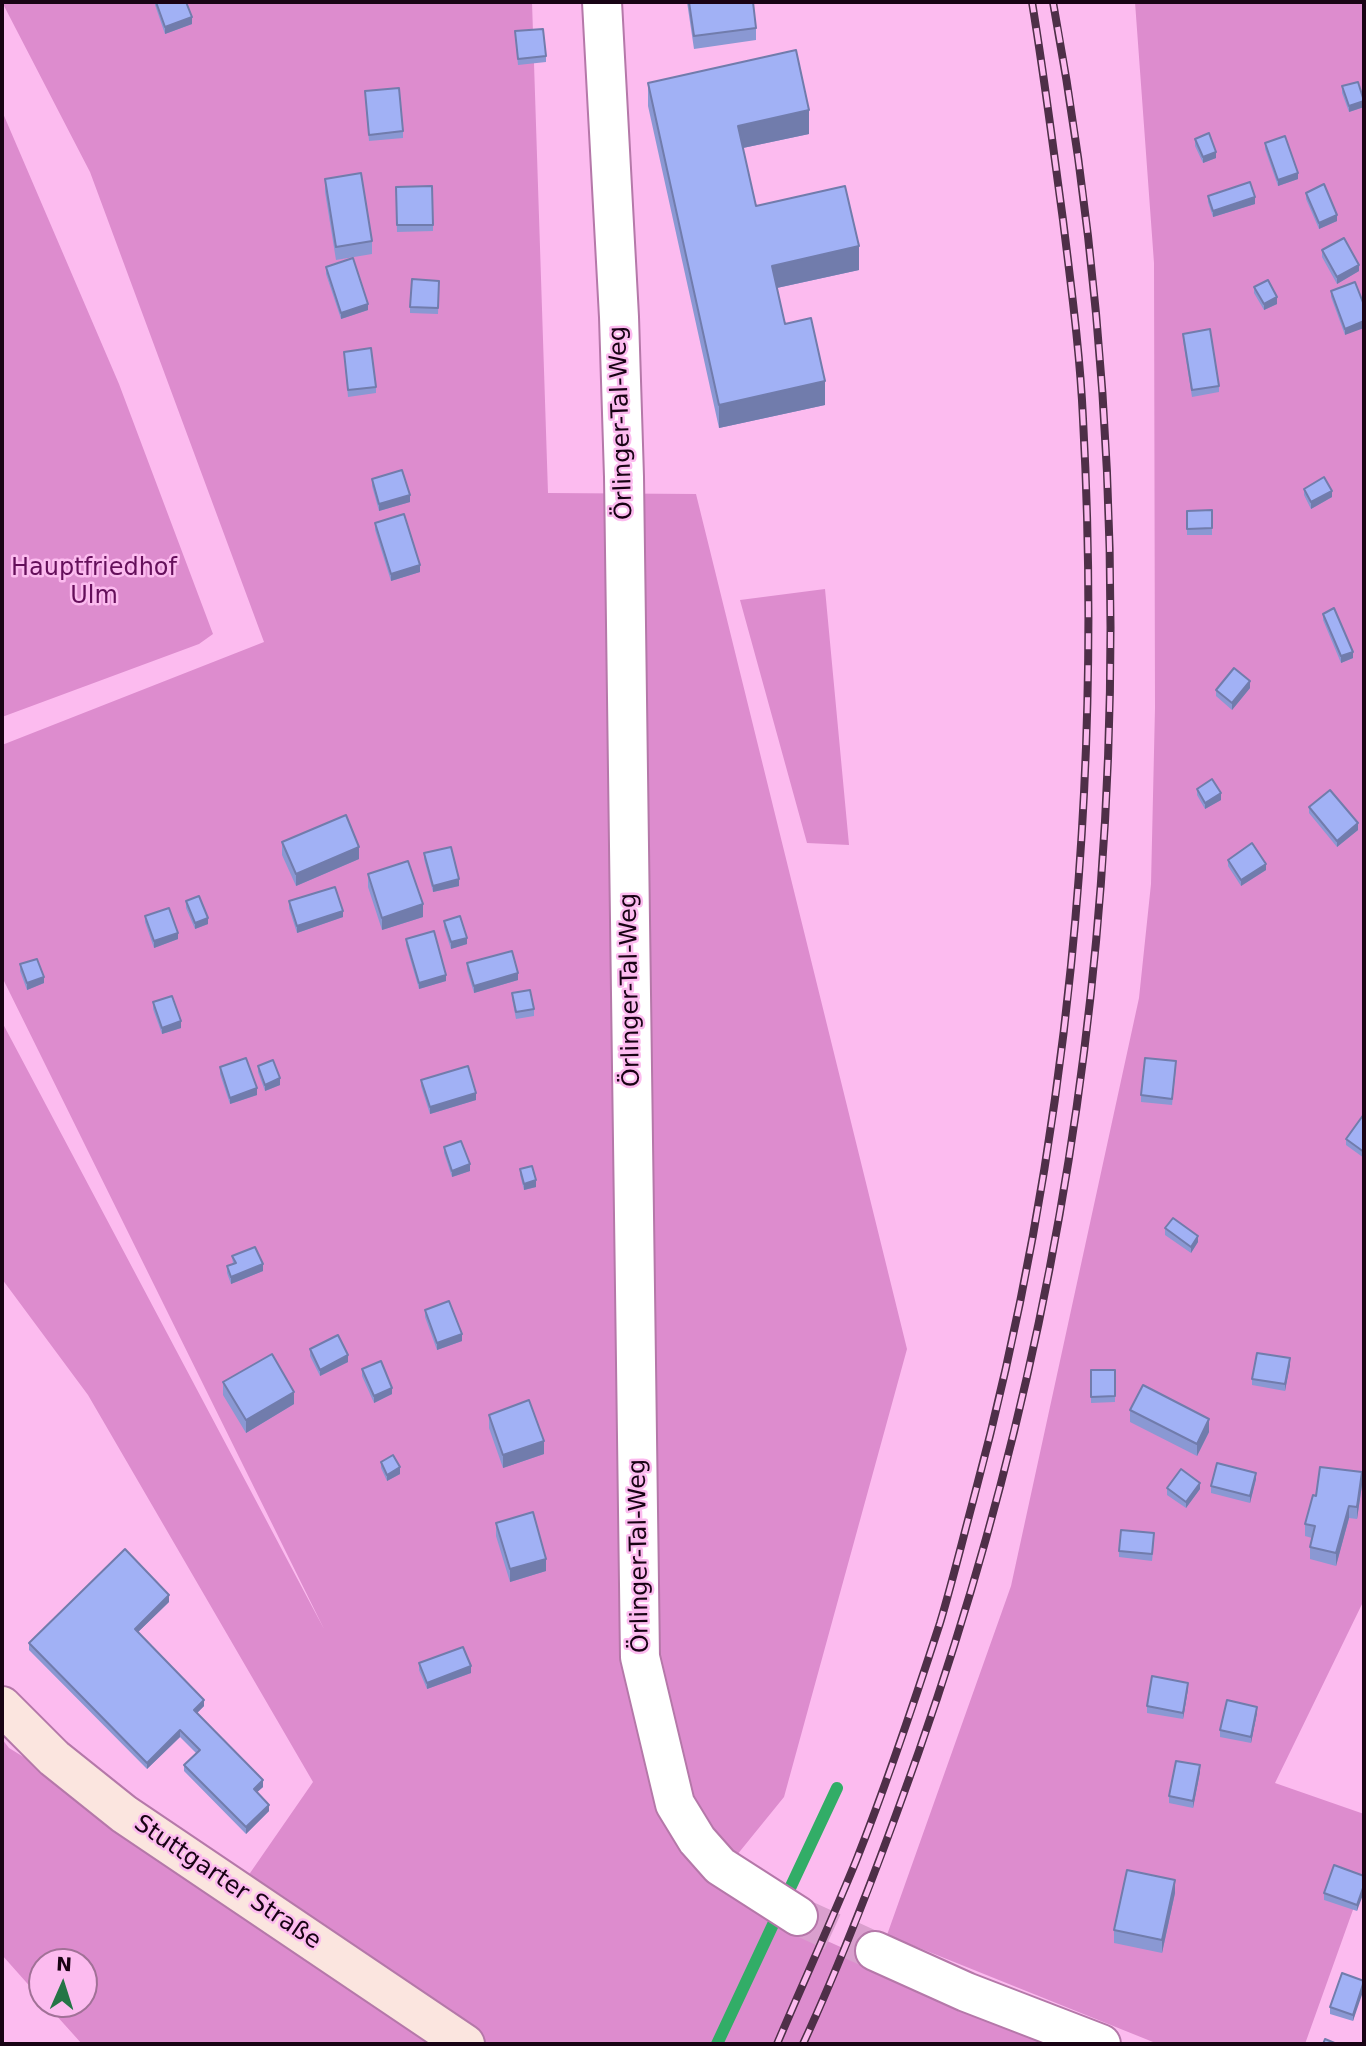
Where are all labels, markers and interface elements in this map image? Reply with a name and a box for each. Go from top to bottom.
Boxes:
street label: Örlinger-Tal-Weg [604,325,640,521]
park label: Hauptfriedhof Ulm [11,555,177,611]
street label: Örlinger-Tal-Weg [615,893,647,1087]
street label: Örlinger-Tal-Weg [624,1459,656,1653]
street label: Stuttgarter Straße [128,1810,326,1956]
north arrow [28,1948,98,2018]
text: N [55,1953,73,1975]

